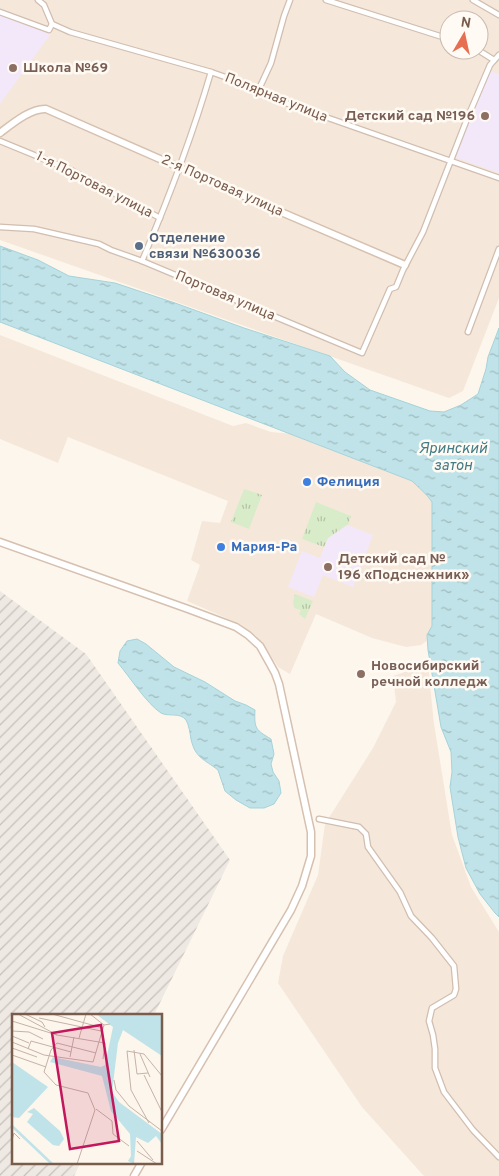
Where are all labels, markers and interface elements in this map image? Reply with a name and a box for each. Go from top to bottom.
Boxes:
north arrow [439,10,489,60]
text: N [459,14,472,33]
place label: Школа №69 [23,60,108,77]
marker: Школа №69 [7,62,19,74]
street label: Полярная улица [222,70,330,126]
place label: Детский сад №196 [345,108,475,125]
marker: Детский сад №196 [479,110,491,122]
street label: 1-я Портовая улица [33,148,155,222]
street label: 2-я Портовая улица [158,151,286,221]
place label: Отделение связи №630036 [149,230,261,263]
marker: Отделение связи №630036 [133,240,145,252]
street label: Портовая улица [173,267,277,325]
water label: Яринский затон [419,440,489,476]
place label: Фелиция [317,474,380,491]
marker: Фелиция [301,476,313,488]
place label: Мария-Ра [231,539,297,556]
marker: Мария-Ра [215,541,227,553]
place label: Детский сад № 196 «Подснежник» [338,551,469,584]
marker: Детский сад № 196 «Подснежник» [322,561,334,573]
place label: Новосибирский речной колледж [371,658,488,691]
marker: Новосибирский речной колледж [355,668,367,680]
inset map [12,1014,162,1164]

